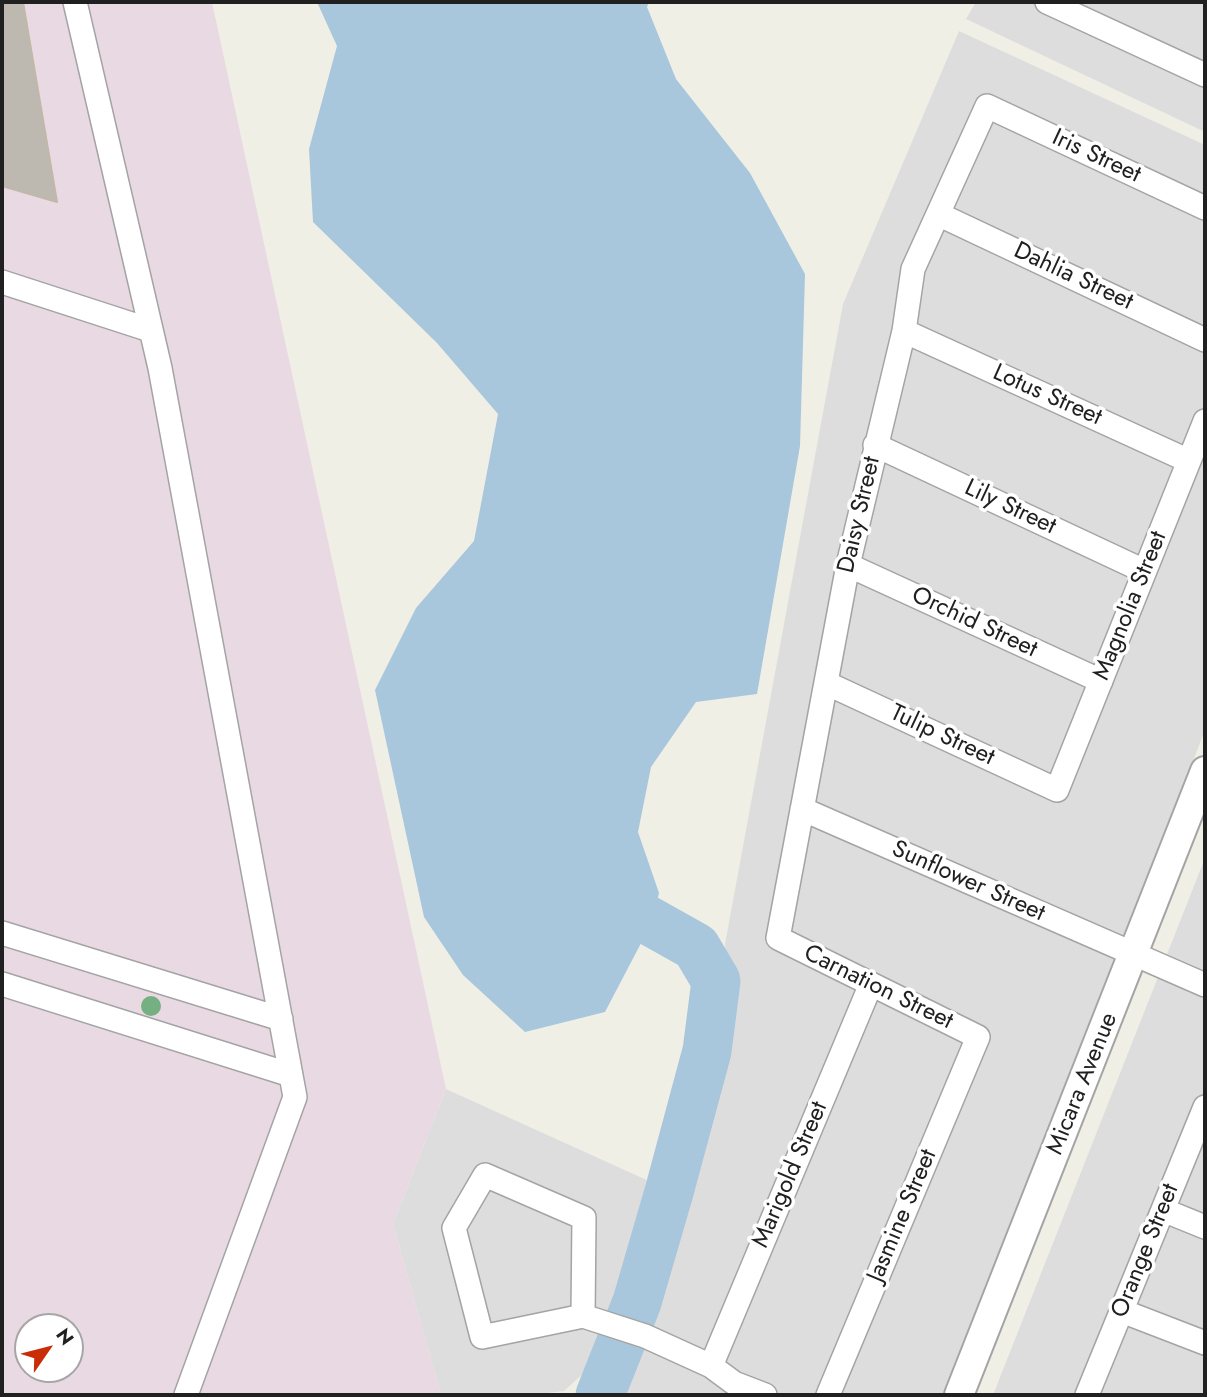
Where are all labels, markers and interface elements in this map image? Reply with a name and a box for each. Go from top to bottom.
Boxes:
street label: Iris Street [1047,124,1145,190]
street label: Dahlia Street [1009,237,1137,317]
street label: Lotus Street [988,359,1106,433]
street label: Daisy Street [833,454,887,576]
street label: Lily Street [960,474,1060,542]
street label: Magnolia Street [1088,527,1174,685]
street label: Orchid Street [907,581,1041,665]
street label: Tulip Street [885,699,999,773]
street label: Sunflower Street [887,835,1049,929]
street label: Carnation Street [799,939,957,1037]
street label: Micara Avenue [1041,1009,1125,1159]
street label: Marigold Street [747,1098,835,1252]
street label: Jasmine Street [862,1145,944,1287]
street label: Orange Street [1106,1180,1186,1322]
north arrow [14,1313,84,1383]
text: N [50,1323,80,1351]

